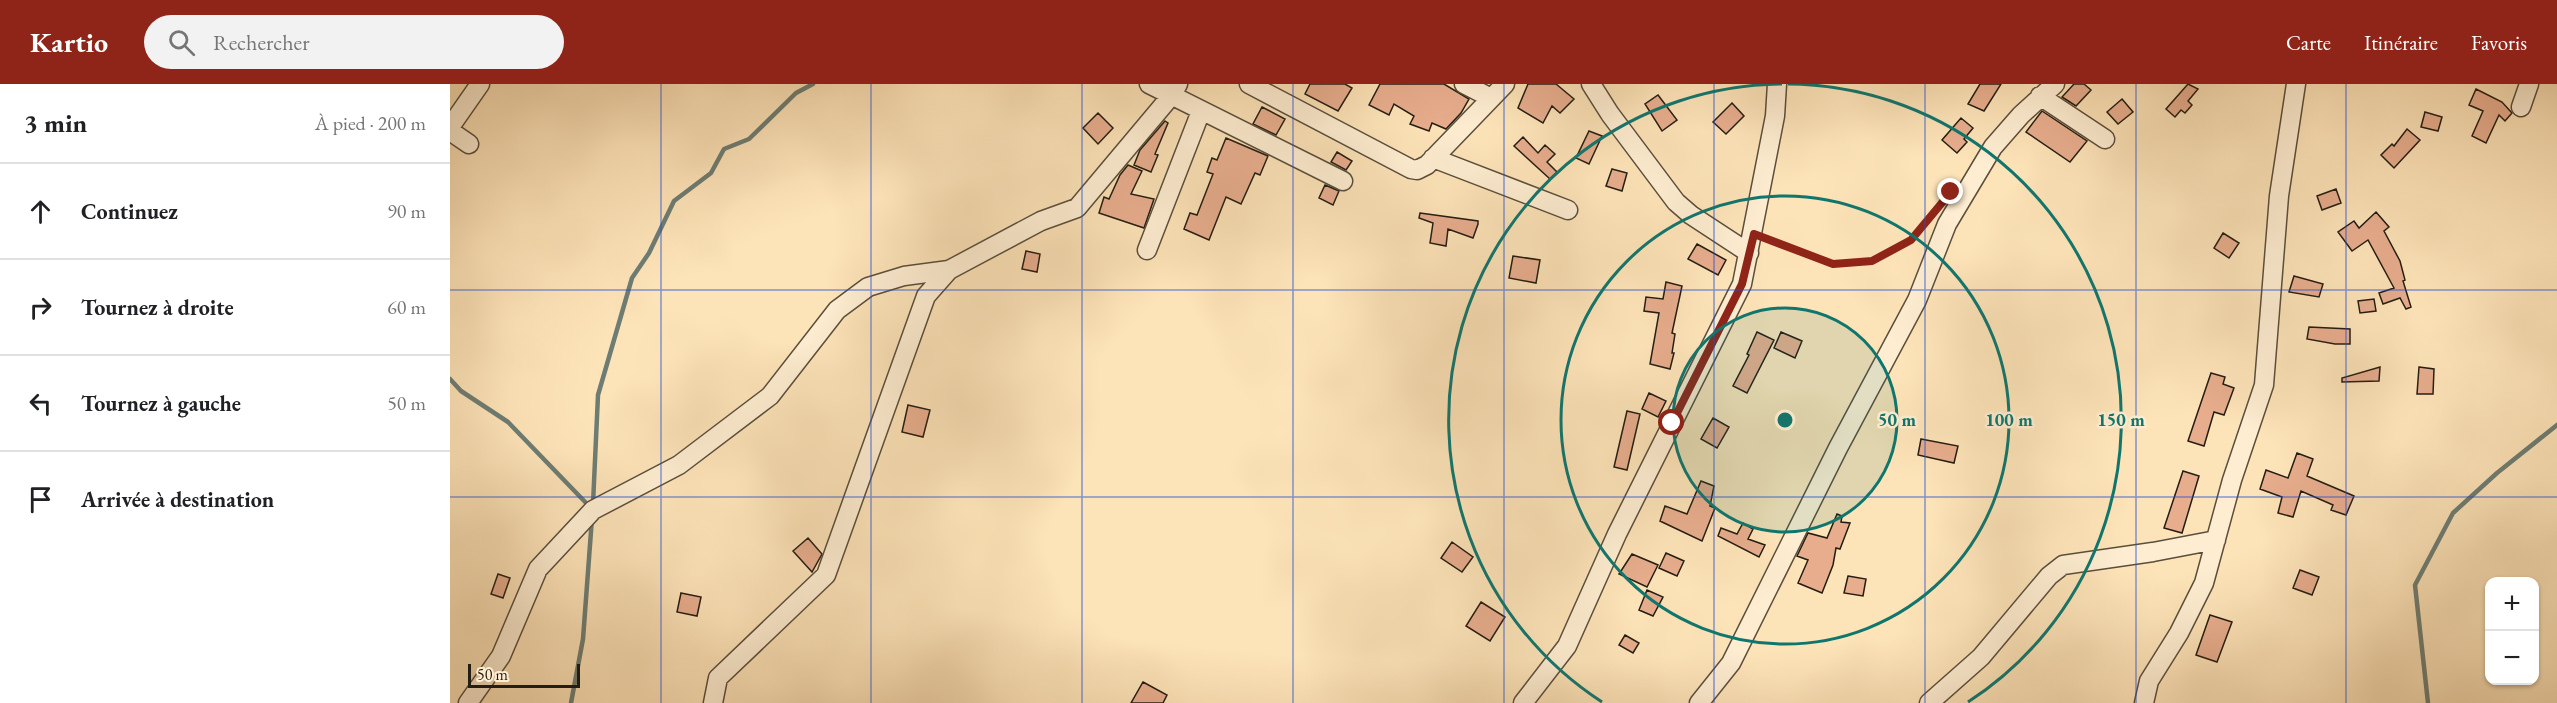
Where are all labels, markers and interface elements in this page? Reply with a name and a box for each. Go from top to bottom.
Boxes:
search box [144,15,564,69]
text: Kartio [30,24,108,60]
icon: search [165,26,198,59]
text: Rechercher [213,28,310,57]
text: Carte [2286,29,2331,56]
text: Itinéraire [2364,29,2438,56]
text: Favoris [2471,29,2527,56]
text: 3 min [24,106,87,140]
text: À pied · 200 m [315,110,426,136]
route end [1937,178,1963,204]
icon: ahead [24,195,57,228]
text: Continuez [81,197,178,226]
text: 90 m [387,198,426,224]
icon: right [24,291,57,324]
text: Tournez à droite [81,293,234,322]
text: 60 m [387,294,426,320]
icon: left [24,387,57,420]
text: Tournez à gauche [81,389,241,418]
text: 50 m [387,390,426,416]
text: 50 m [1878,408,1916,431]
text: 100 m [1985,408,2033,431]
text: 150 m [2097,408,2145,431]
route start [1658,409,1684,435]
centre of rings [1775,410,1795,430]
icon: arrive [24,483,57,516]
text: Arrivée à destination [81,485,274,514]
map controls [2485,577,2539,685]
button: + [2485,577,2539,631]
button: − [2485,631,2539,685]
scale bar [468,661,580,688]
text: 50 m [477,664,508,685]

